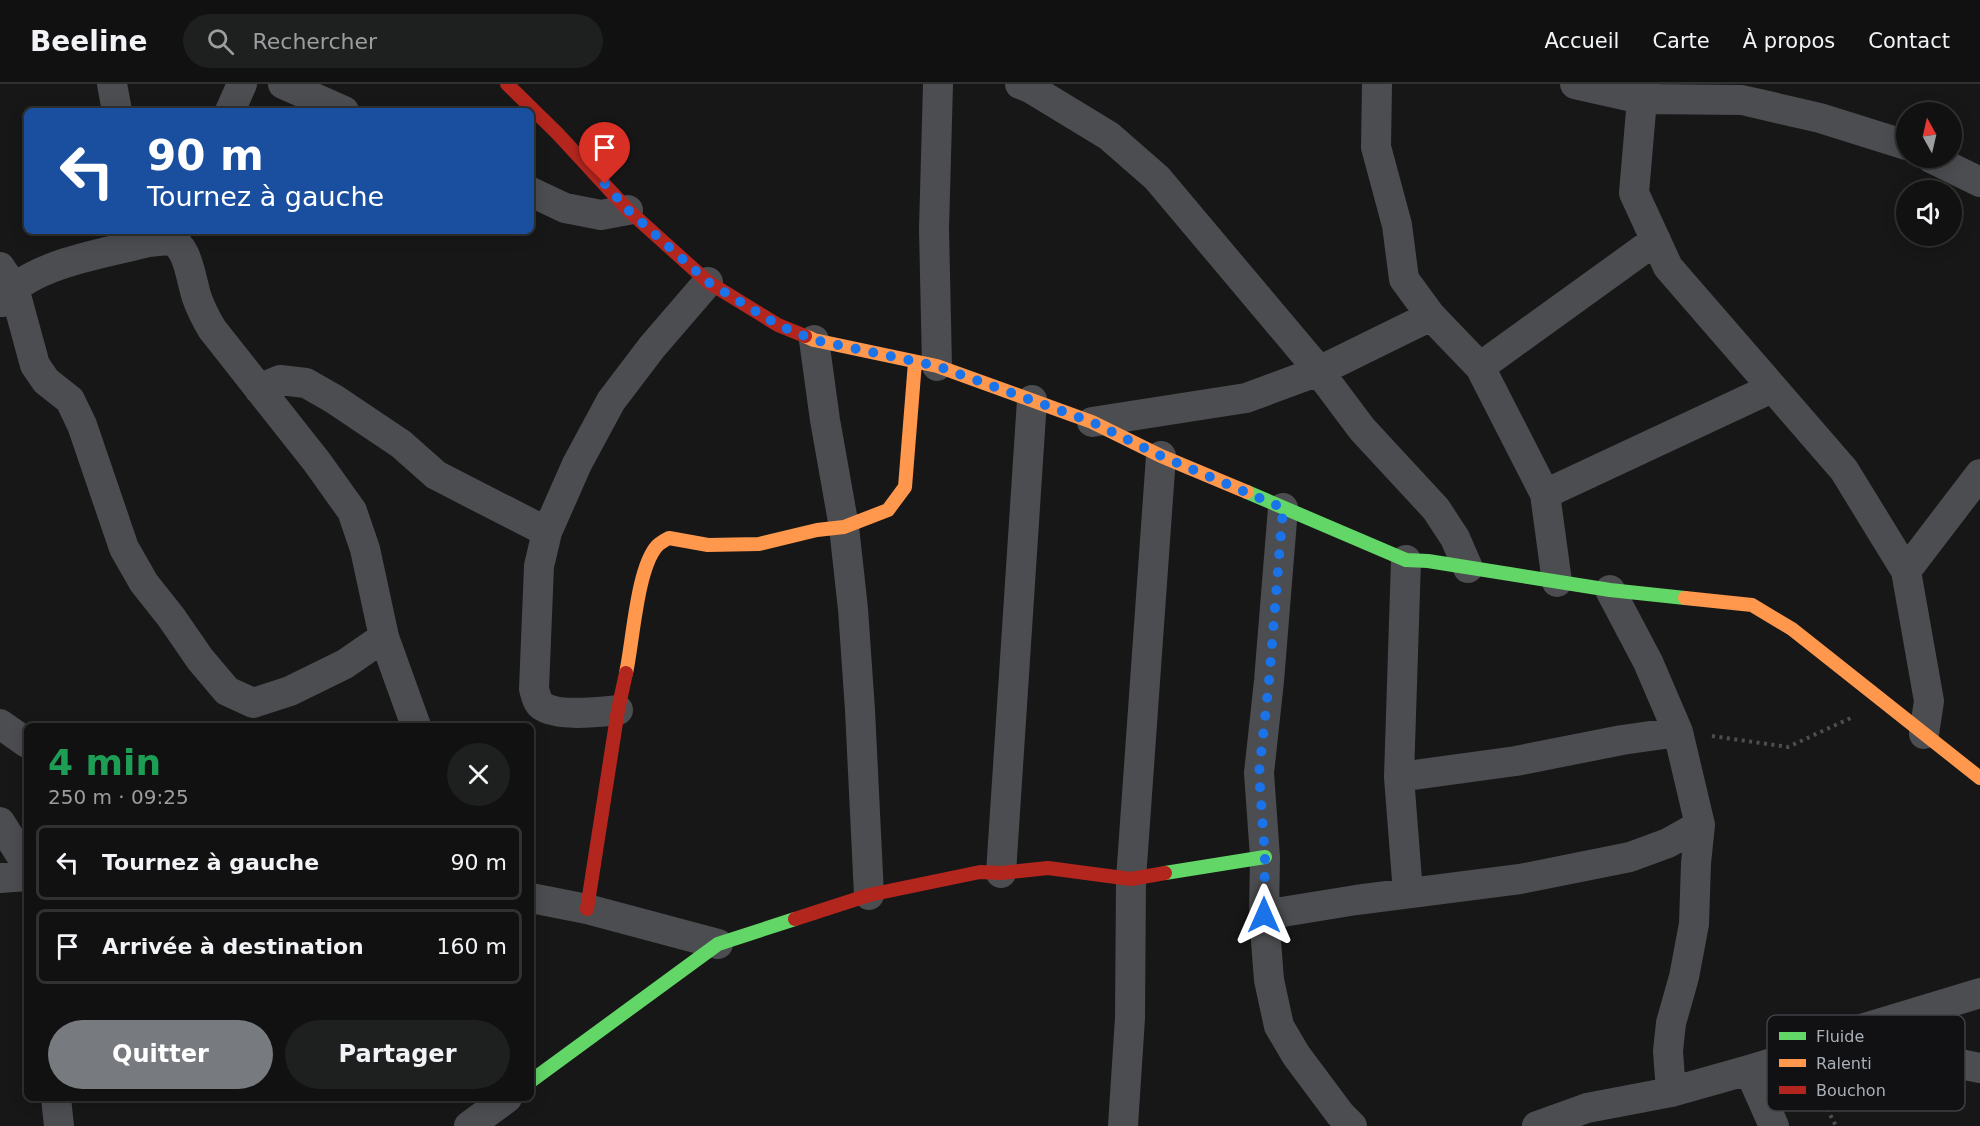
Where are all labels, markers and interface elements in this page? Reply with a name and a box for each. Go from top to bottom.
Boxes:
search box [183,14,603,68]
text: Beeline [30,25,147,58]
icon: search [204,25,237,58]
text: Rechercher [252,29,377,54]
text: Accueil [1544,29,1619,53]
text: Carte [1652,29,1710,53]
text: À propos [1743,29,1835,53]
text: Contact [1868,29,1950,53]
north arrow [1896,102,1962,168]
map controls [1896,102,1962,246]
pin [579,122,630,184]
text: 90 m [147,131,264,180]
icon: arrive [588,131,621,164]
icon: left [48,132,126,210]
button: sound [1896,180,1962,246]
text: Tournez à gauche [147,181,384,212]
text: 4 min [48,742,161,783]
button: close [447,743,510,806]
text: 250 m · 09:25 [48,785,189,809]
icon: left [51,846,84,879]
text: Tournez à gauche [102,850,319,875]
text: 90 m [451,850,507,875]
position arrow [1232,883,1296,947]
icon: arrive [51,930,84,963]
text: Arrivée à destination [102,934,364,959]
text: 160 m [437,934,507,959]
legend [1767,1015,1965,1111]
button: Quitter [48,1020,273,1089]
button: Partager [285,1020,510,1089]
text: Fluide [1816,1027,1864,1046]
text: Ralenti [1816,1054,1872,1073]
text: Bouchon [1816,1081,1886,1100]

